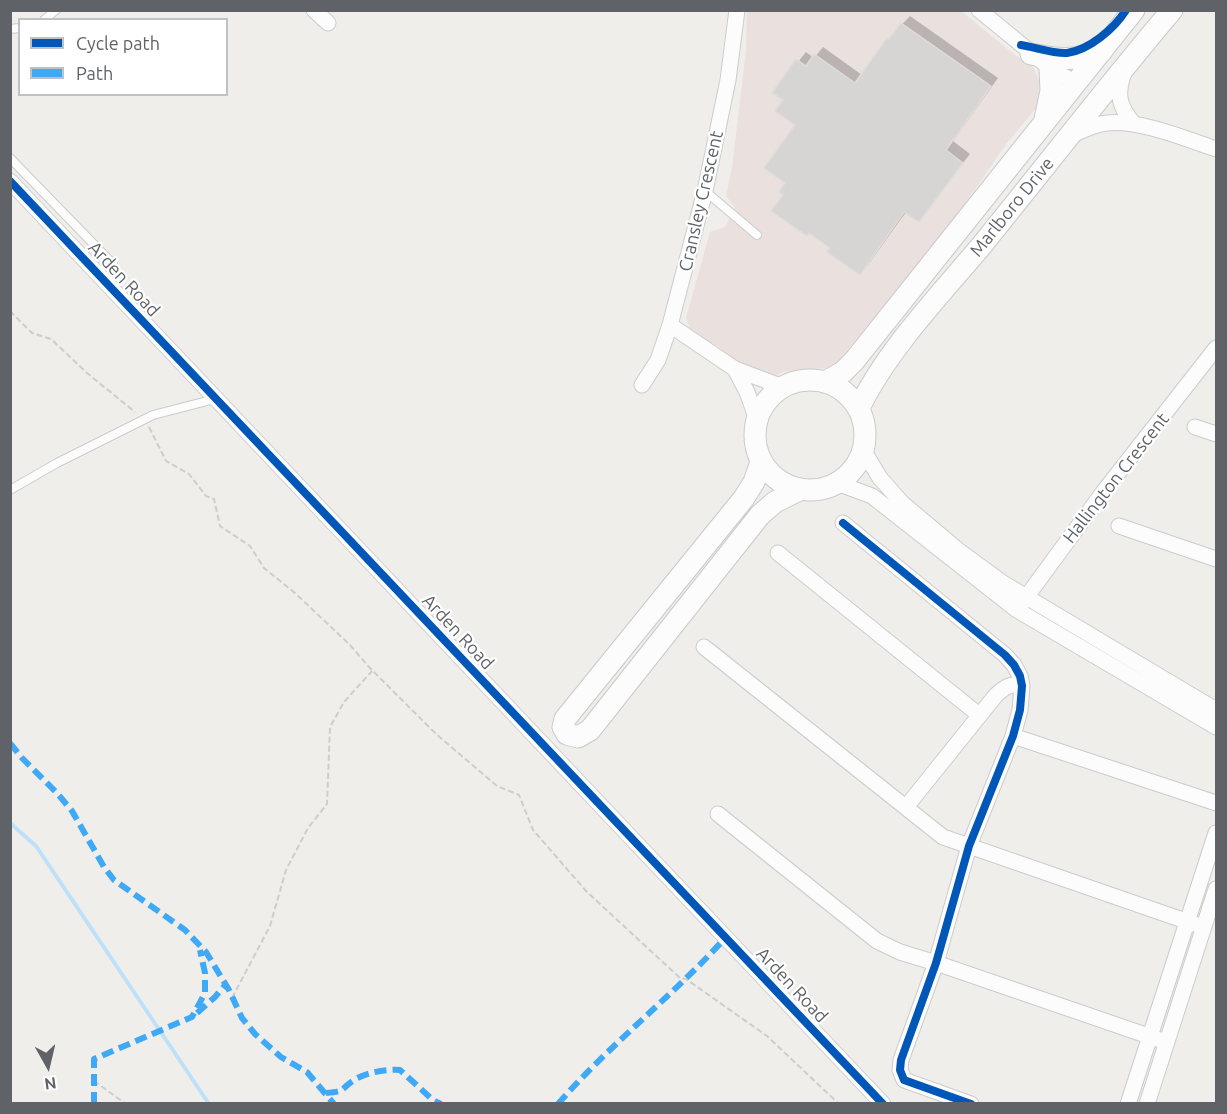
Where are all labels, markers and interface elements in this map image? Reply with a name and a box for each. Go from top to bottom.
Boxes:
legend [18,18,228,96]
text: Cycle path [76,33,160,53]
text: Path [76,63,113,83]
street label: Cransley Crescent [674,129,728,273]
street label: Marlboro Drive [965,153,1059,261]
street label: Arden Road [84,237,164,321]
street label: Hallington Crescent [1058,409,1174,547]
street label: Arden Road [418,590,498,674]
street label: Arden Road [752,943,832,1027]
north arrow [18,1036,78,1096]
text: N [43,1074,58,1094]

